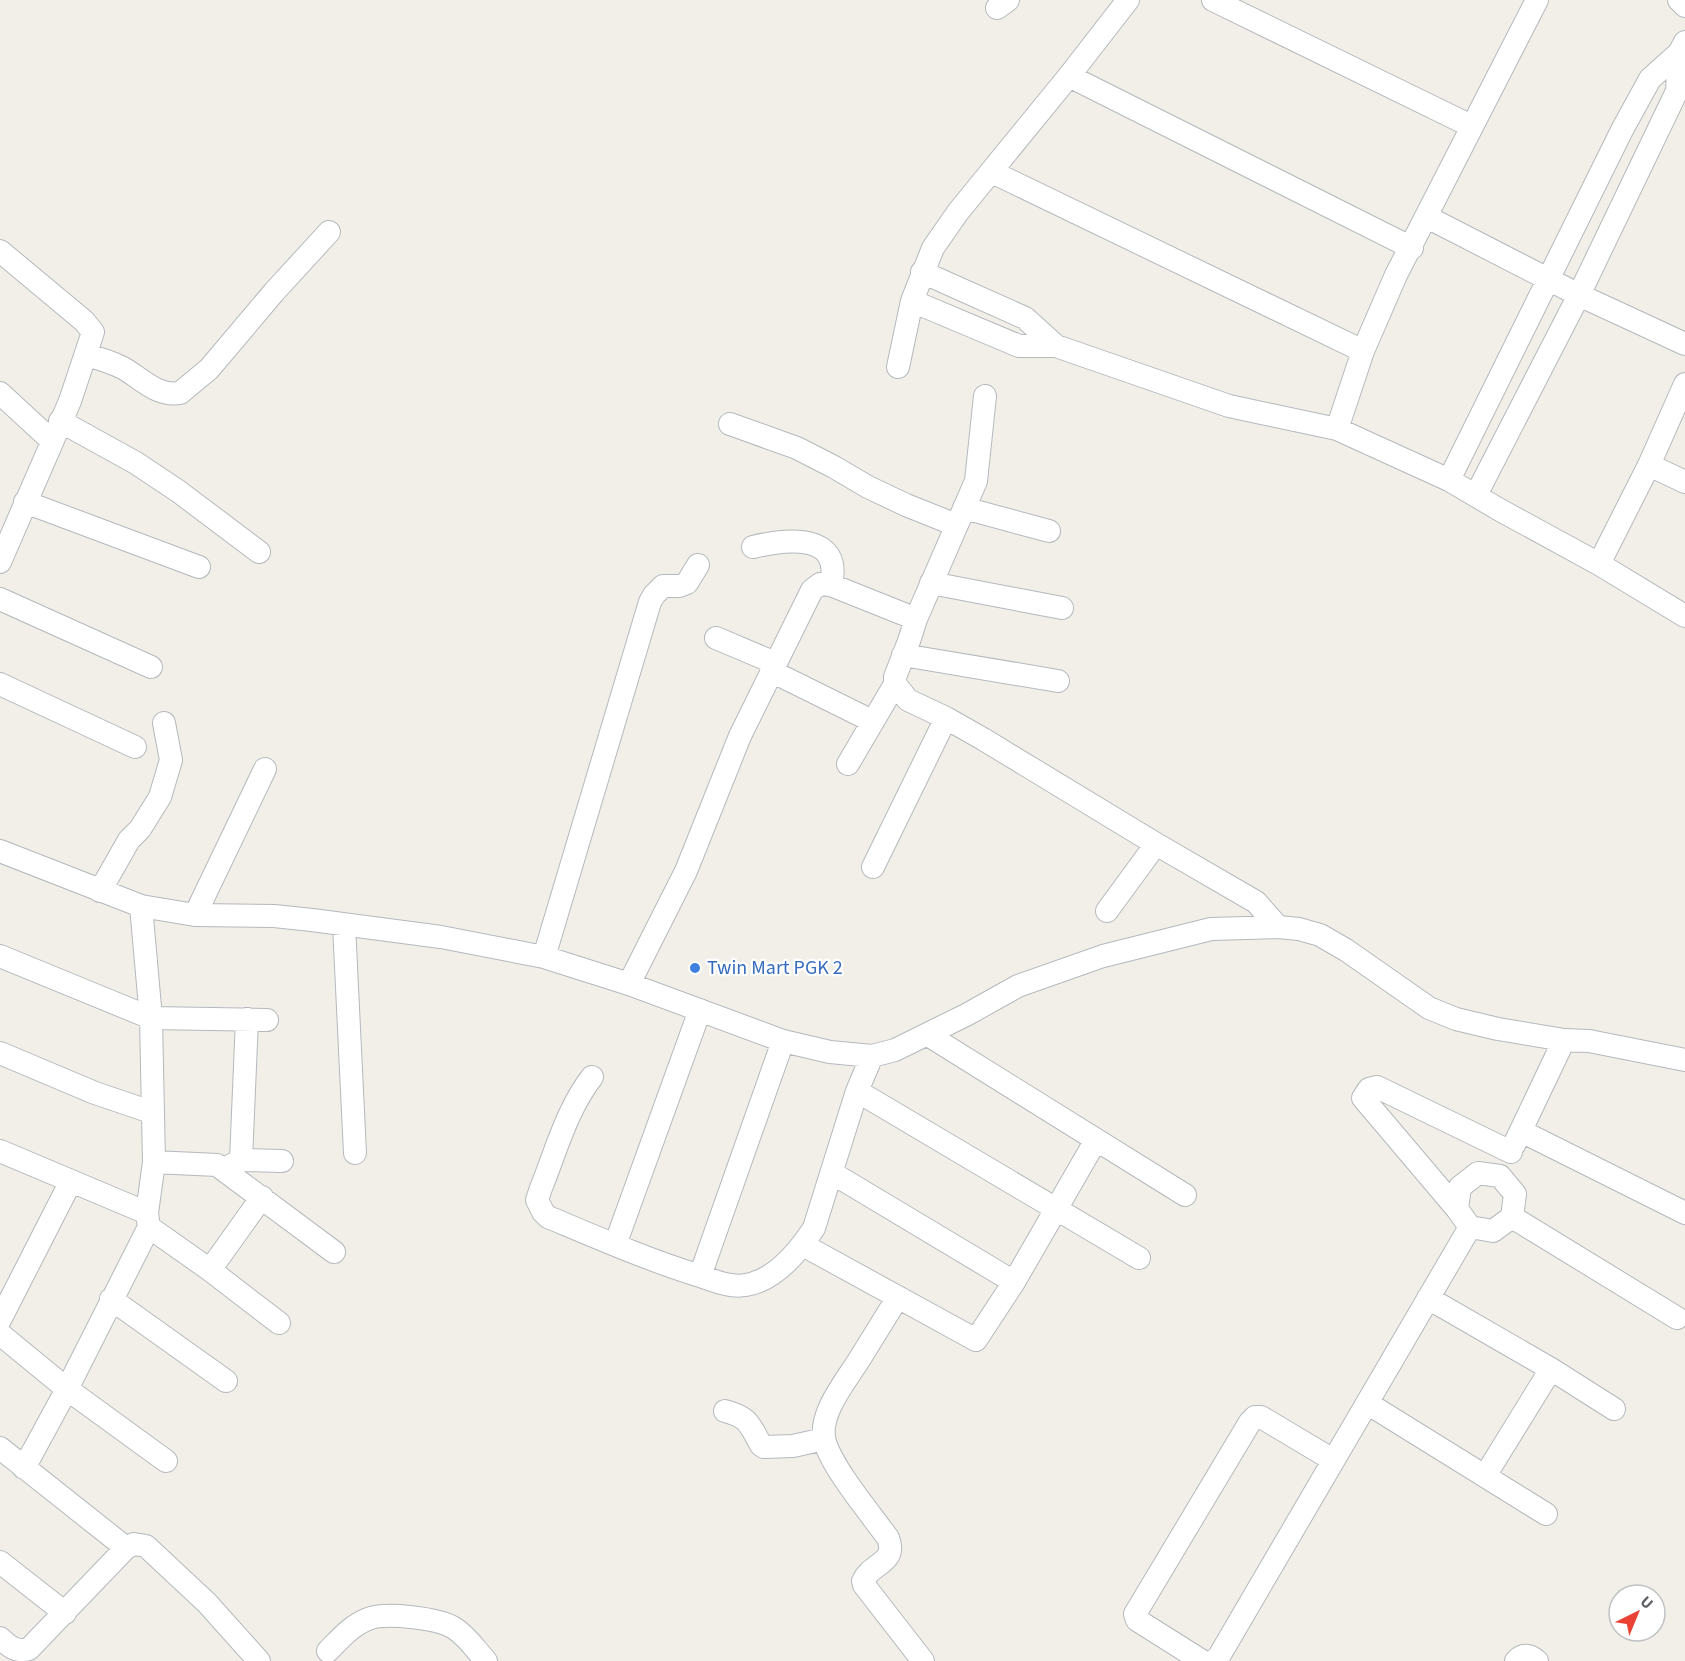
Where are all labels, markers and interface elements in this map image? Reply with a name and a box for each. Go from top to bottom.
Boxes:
place label: Twin Mart PGK 2 [707,954,843,982]
marker: Twin Mart PGK 2 [688,961,702,975]
north arrow [1607,1583,1667,1643]
text: U [1635,1591,1658,1614]

